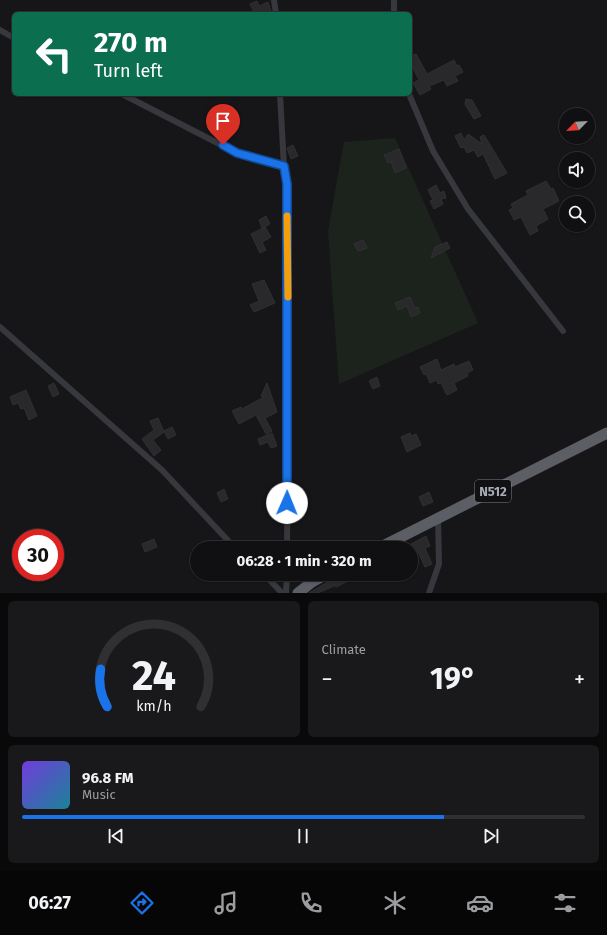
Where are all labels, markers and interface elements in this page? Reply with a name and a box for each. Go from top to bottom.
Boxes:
text: 270 m [94,26,168,59]
icon: left [28,28,80,80]
text: Turn left [94,60,163,82]
pin [206,104,240,145]
north arrow [559,108,595,144]
map controls [559,108,595,232]
icon: arrive [212,110,234,132]
button: sound [559,152,595,188]
button: search [559,196,595,232]
road number: N512 [475,480,511,502]
position arrow [266,482,308,524]
speed limit sign: 30 [12,529,64,581]
text: 06:28 · 1 min · 320 m [236,552,372,570]
text: Climate [322,642,366,657]
text: 24 [132,651,176,701]
text: 19° [430,661,476,697]
text: − [322,666,333,693]
text: + [574,666,585,693]
text: km/h [136,698,171,715]
text: 96.8 FM [82,769,133,787]
text: Music [82,787,116,802]
icon: previous [105,825,127,847]
icon: pause [292,825,314,847]
icon: next [480,825,502,847]
icon: directions [128,889,156,917]
icon: music [212,889,240,917]
icon: phone [297,889,325,917]
icon: climate [381,889,409,917]
icon: car [466,889,494,917]
icon: filters [551,889,579,917]
text: 06:27 [28,892,71,914]

